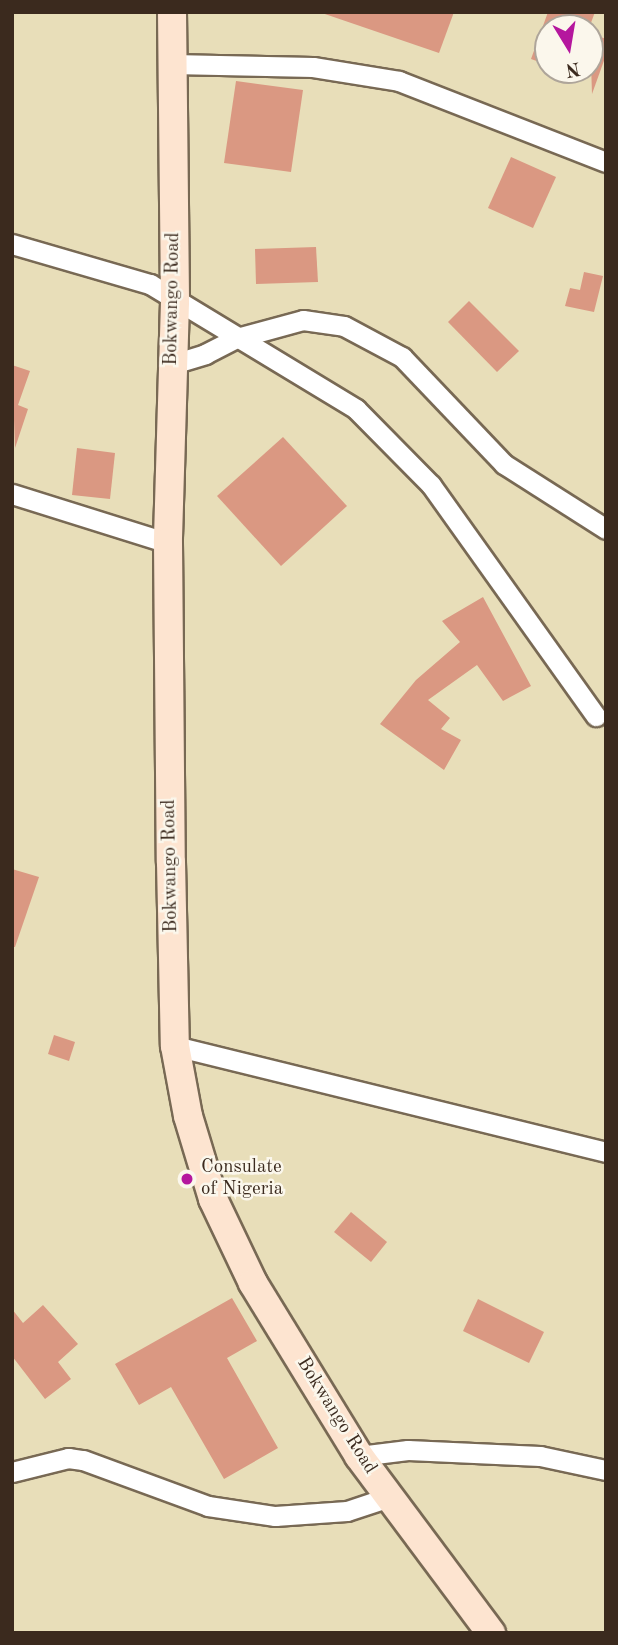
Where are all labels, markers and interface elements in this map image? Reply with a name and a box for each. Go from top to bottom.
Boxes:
north arrow [534,14,604,84]
text: N [564,57,582,79]
street label: Bokwango Road [160,232,186,366]
street label: Bokwango Road [158,799,184,933]
place label: Consulate of Nigeria [201,1157,283,1201]
marker: Consulate of Nigeria [179,1171,195,1187]
street label: Bokwango Road [291,1353,381,1479]

